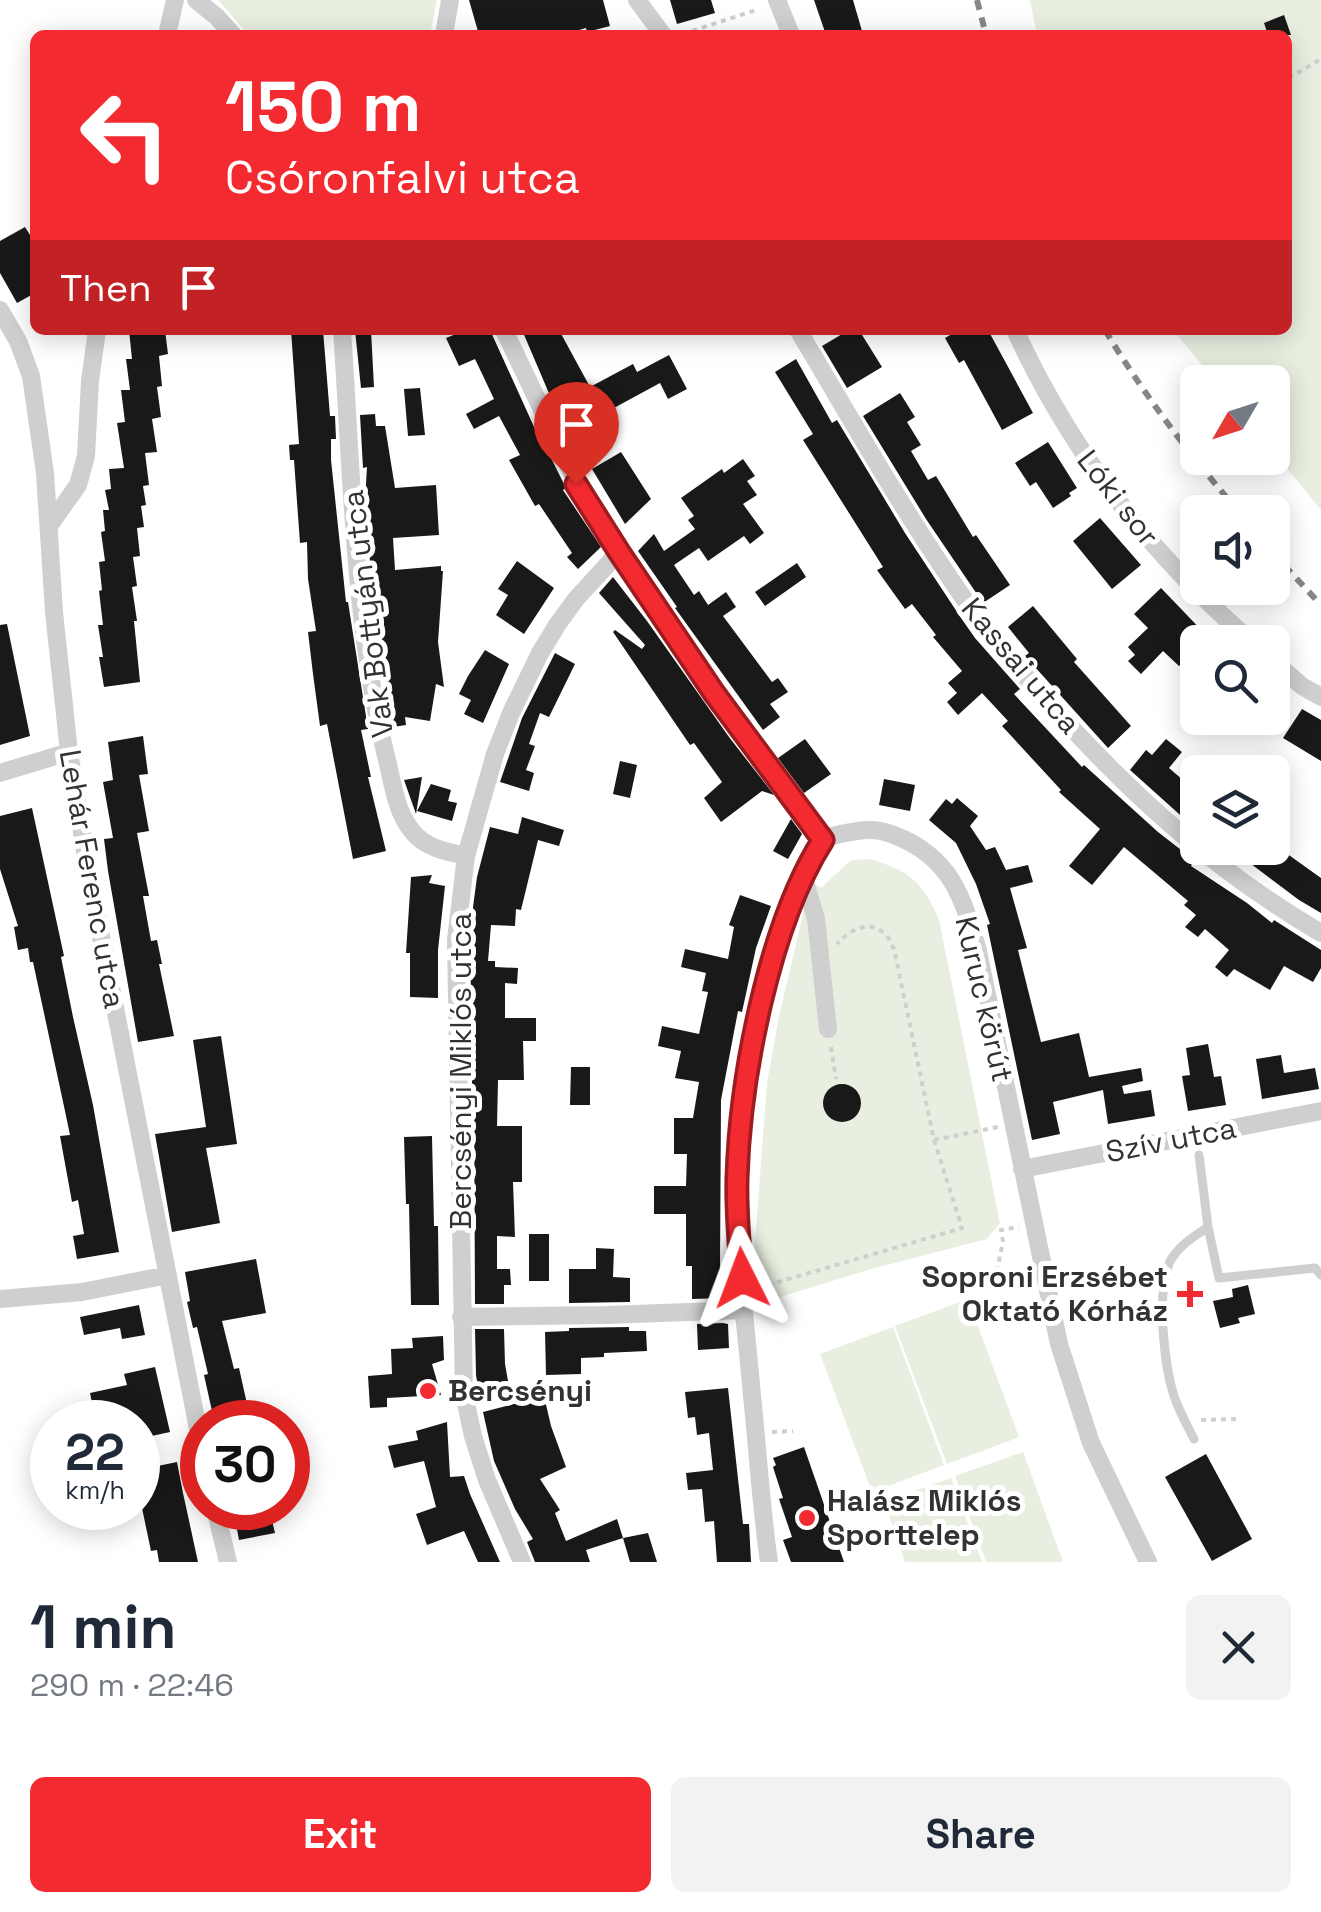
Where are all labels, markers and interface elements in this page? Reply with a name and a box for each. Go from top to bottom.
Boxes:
text: 150 m [225,62,422,151]
icon: left [60,70,190,200]
text: Csóronfalvi utca [225,149,580,206]
icon: arrive [171,260,226,315]
text: Then [60,264,151,312]
north arrow [1180,365,1290,475]
map controls [1180,365,1290,865]
pin [534,382,619,485]
icon: arrive [549,397,604,452]
street label: Lóki sor [1069,442,1168,554]
street label: Vak Bottyán utca [333,488,402,740]
button: sound [1180,495,1290,605]
street label: Kassai utca [953,590,1090,742]
button: search [1180,625,1290,735]
street label: Lehár Ferenc utca [51,747,134,1011]
button: layers [1180,755,1290,865]
street label: Bercsényi Miklós utca [441,912,480,1230]
street label: Kuruc körút [946,912,1023,1086]
street label: Szív utca [1102,1108,1239,1171]
position arrow [690,1226,794,1330]
place label: Soproni Erzsébet Oktató Kórház [922,1257,1168,1330]
marker: Soproni Erzsébet Oktató Kórház [1177,1281,1203,1307]
place label: Bercsényi [448,1371,592,1410]
marker: Bercsényi [417,1380,439,1402]
speed limit sign: 30 [180,1400,310,1530]
text: 22 [65,1421,125,1485]
text: km/h [65,1474,125,1506]
place label: Halász Miklós Sporttelep [827,1481,1022,1554]
marker: Halász Miklós Sporttelep [796,1507,818,1529]
text: 1 min [30,1589,177,1666]
button: close [1186,1595,1291,1700]
text: 290 m · 22:46 [30,1665,234,1705]
button: Exit [30,1777,651,1892]
button: Share [671,1777,1291,1892]

